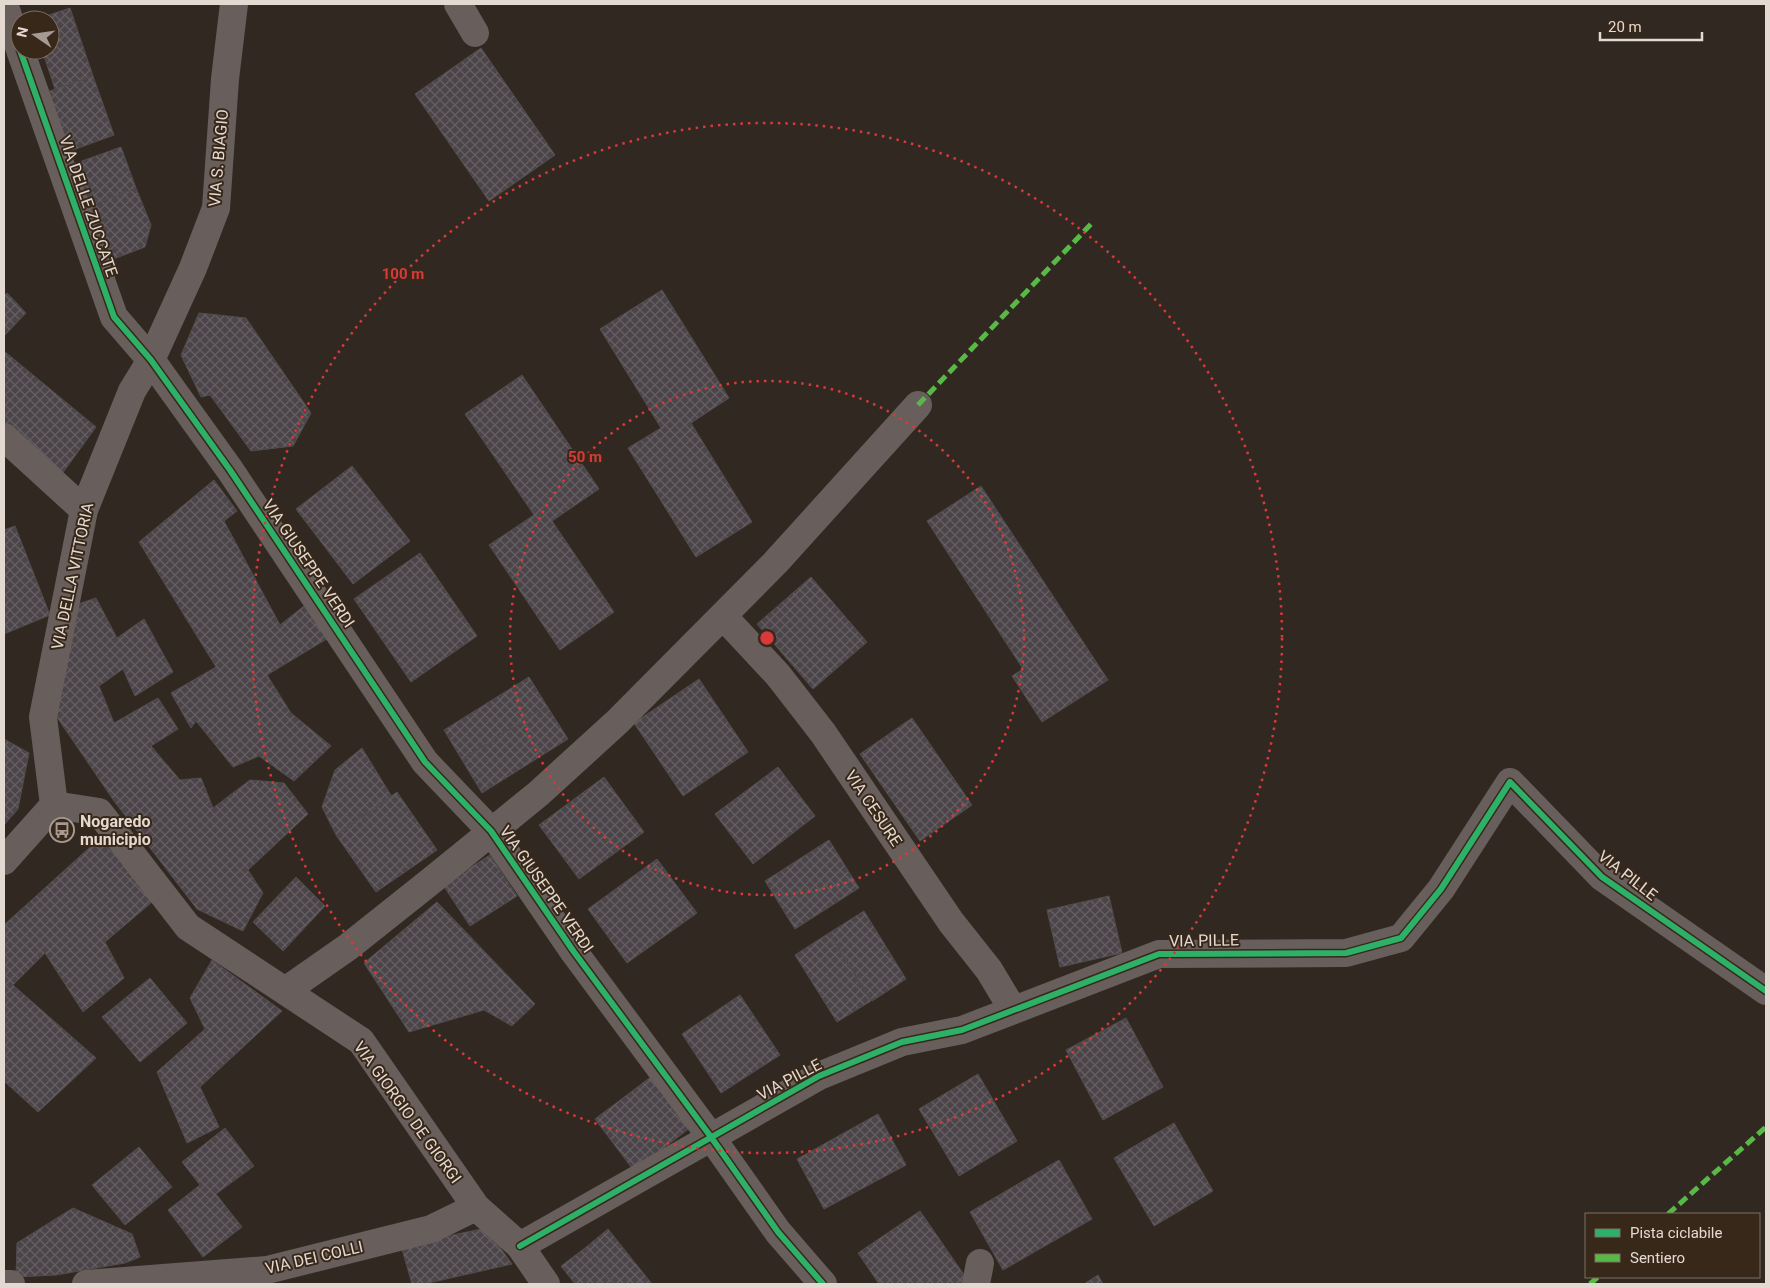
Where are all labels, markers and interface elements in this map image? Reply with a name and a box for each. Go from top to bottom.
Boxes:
north arrow [10,10,60,60]
scale bar [1600,10,1702,42]
text: 20 m [1608,18,1642,36]
text: N [13,25,31,39]
street label: VIA S. BIAGIO [205,108,232,208]
street label: VIA DELLE ZUCCATE [55,133,122,279]
text: 100 m [382,265,424,283]
text: 50 m [568,448,602,466]
street label: VIA GIUSEPPE VERDI [259,496,359,631]
street label: VIA DELLA VITTORIA [48,500,97,651]
centre of rings [758,629,776,647]
street label: VIA CESURE [841,767,906,850]
place label: Nogaredo municipio [80,812,151,849]
bus stop icon: Nogaredo municipio [49,817,75,843]
street label: VIA GIUSEPPE VERDI [496,822,598,956]
street label: VIA PILLE [1594,846,1661,904]
street label: VIA PILLE [1169,930,1239,951]
street label: VIA GIORGIO DE GIORGI [350,1038,465,1187]
street label: VIA PILLE [754,1055,825,1104]
legend [1585,1213,1760,1278]
text: Pista ciclabile [1630,1224,1723,1242]
street label: VIA DEI COLLI [263,1237,365,1278]
text: Sentiero [1630,1249,1685,1267]

